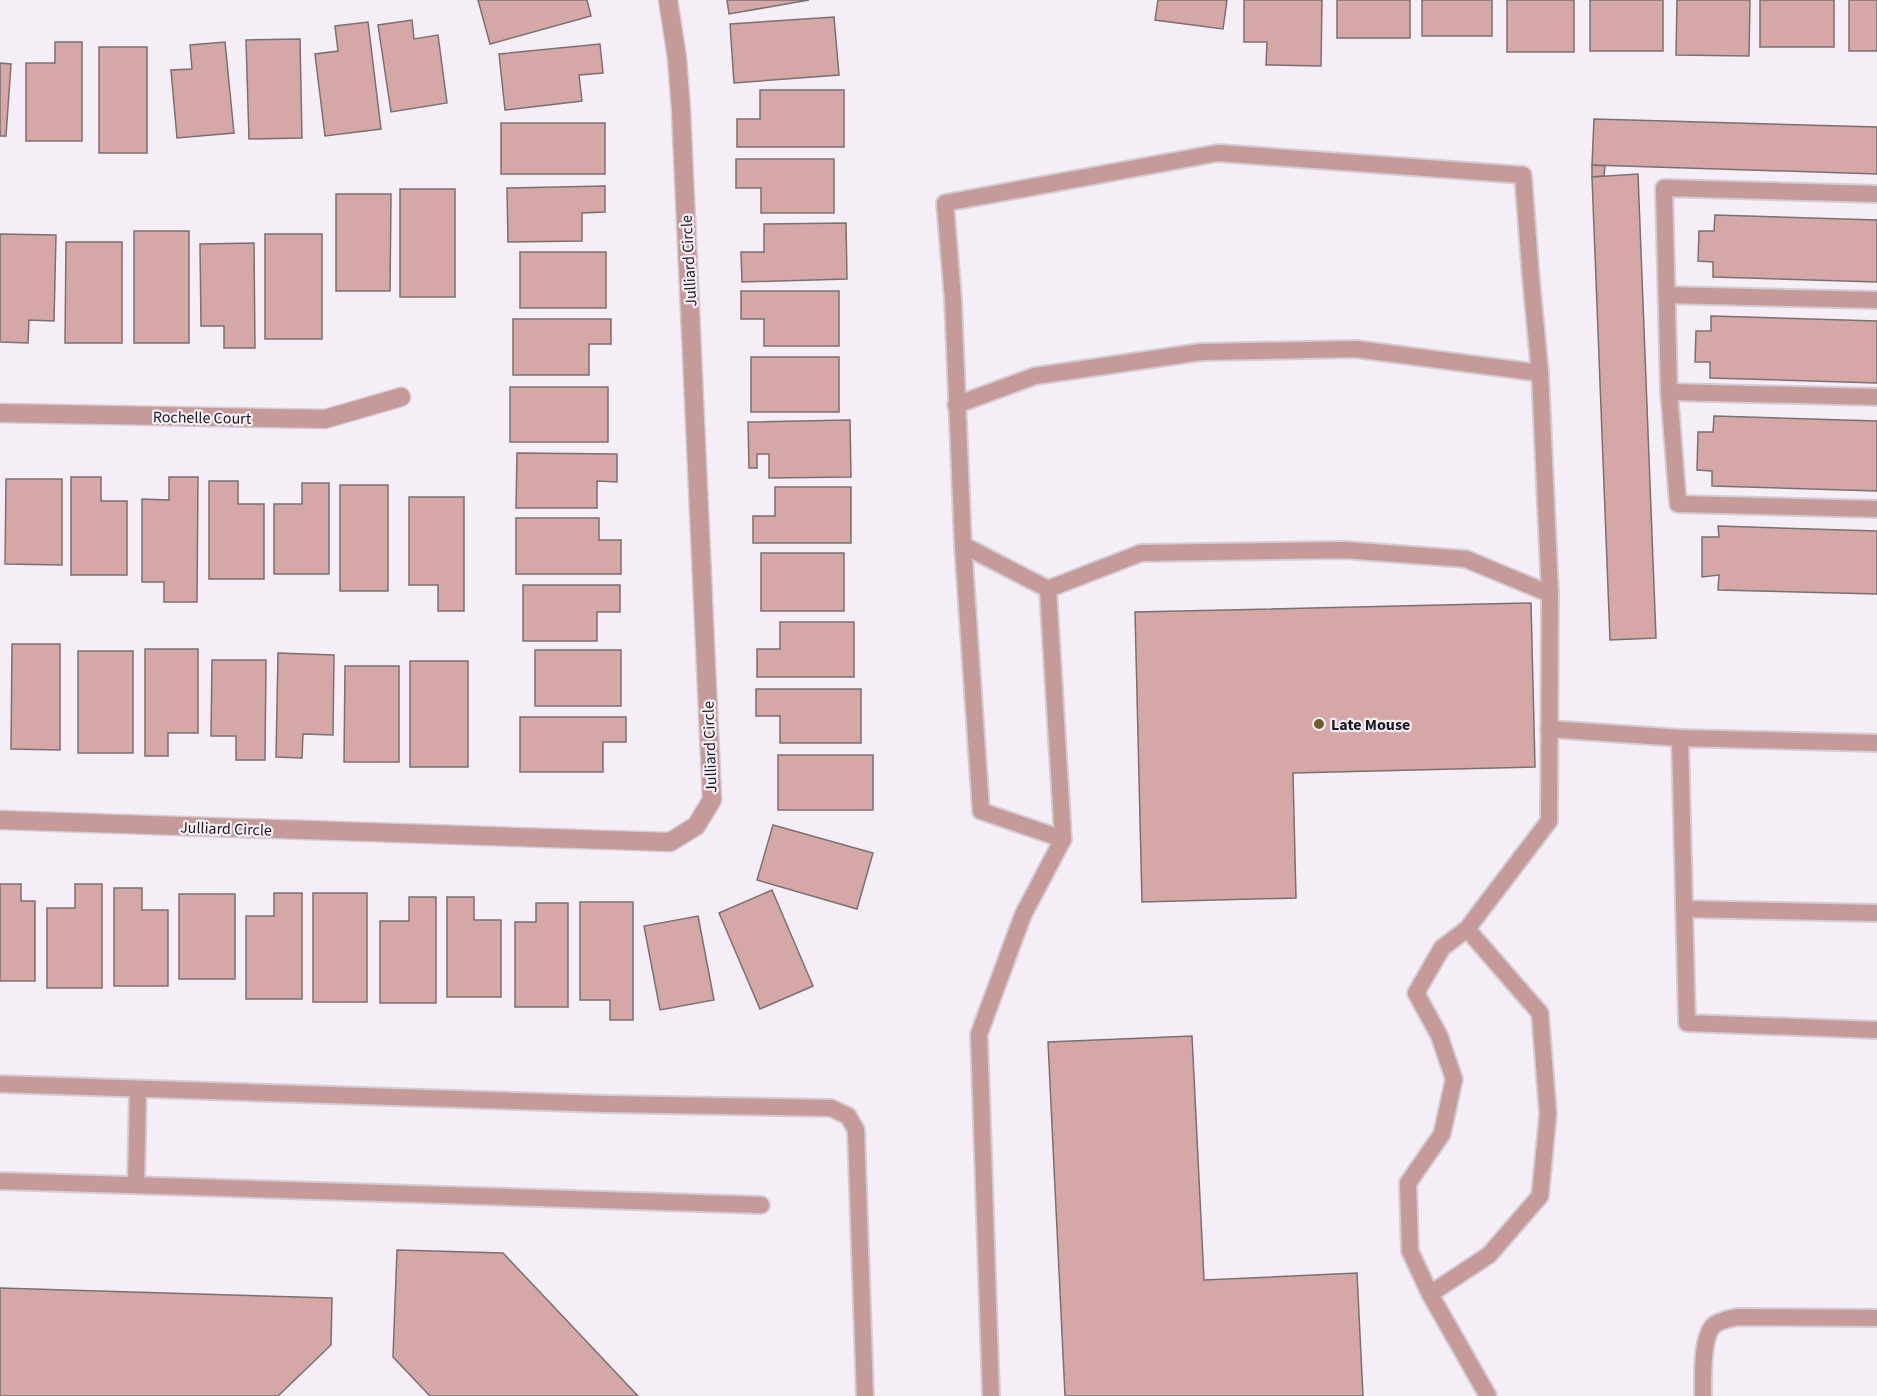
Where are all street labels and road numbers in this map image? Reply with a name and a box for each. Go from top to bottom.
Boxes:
street label: Julliard Circle [676,214,702,307]
street label: Rochelle Court [153,406,252,430]
street label: Julliard Circle [697,701,723,793]
street label: Julliard Circle [180,816,272,842]

